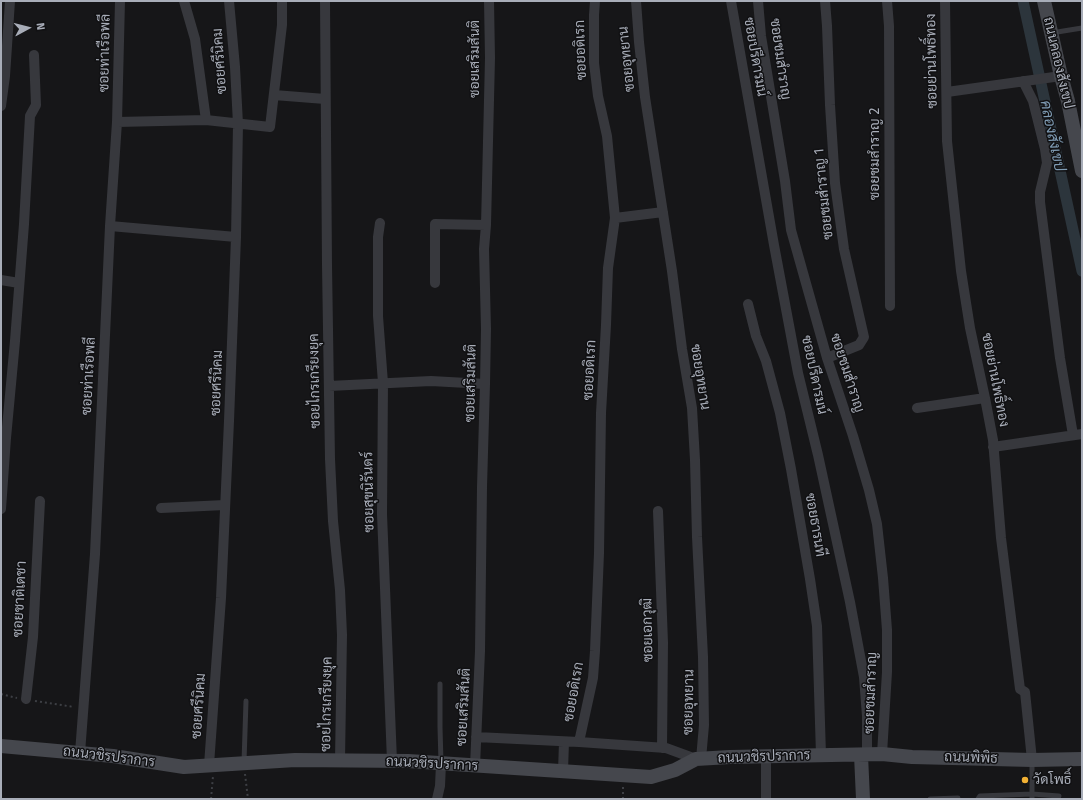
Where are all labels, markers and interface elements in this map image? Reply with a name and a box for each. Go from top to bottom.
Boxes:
north arrow [8,8,48,48]
street label: ซอยย่านโพธิ์ทอง [923,13,941,109]
street label: ซอยท่าเรือพลี [96,14,114,92]
street label: ซอยปรีดารมน์ [740,16,770,98]
street label: ถนนคลองสังเขป [1039,16,1077,110]
street label: ซอยชมสำราญ [766,17,794,101]
street label: ซอยอดิเรก [572,19,590,81]
street label: ซอยเสริมสันติ [467,20,483,98]
text: N [34,22,47,31]
street label: ซอยอุทยาน [615,25,639,93]
street label: ซอยศรีนิคม [209,27,231,95]
water label: คลองสังเขป [1036,99,1068,173]
street label: ซอยชมสำราญ 2 [867,108,883,200]
street label: ซอยชมสำราญ 1 [811,147,837,241]
street label: ซอยชมสำราญ [826,331,868,415]
street label: ซอยย่านโพธิ์ทอง [978,332,1012,428]
street label: ซอยไกรเกรียงยุค [306,333,324,429]
street label: ซอยปรีดารมน์ [797,334,831,416]
street label: ซอยท่าเรือพลี [79,336,99,416]
street label: ซอยอดิเรก [580,339,600,401]
street label: ซอยอุทยาน [687,343,713,411]
street label: ซอยเสริมสันติ [462,344,480,422]
street label: ซอยศรีนิคม [207,350,227,416]
street label: ซอยสุขนิรันดร์ [360,451,378,533]
street label: ซอยธารนที [801,492,829,558]
street label: ซอยชาติเดชา [10,560,30,638]
street label: ซอยเอกวุฒิ [639,598,657,662]
street label: ซอยชมสำราญ [861,652,881,734]
street label: ซอยไกรเกรียงยุค [318,656,336,752]
street label: ซอยอดิเรก [560,661,588,723]
street label: ซอยเสริมสันติ [454,668,474,746]
street label: ซอยอุทยาน [680,669,698,735]
street label: ซอยศรีนิคม [188,672,210,740]
street label: ถนนวชิรปราการ [62,743,156,771]
street label: ถนนวชิรปราการ [717,747,811,767]
street label: ถนนพิพิธ [944,749,998,767]
street label: ถนนวชิรปราการ [385,753,479,775]
place label: วัดโพธิ์ [1033,772,1071,788]
marker: วัดโพธิ์ [1020,775,1030,785]

